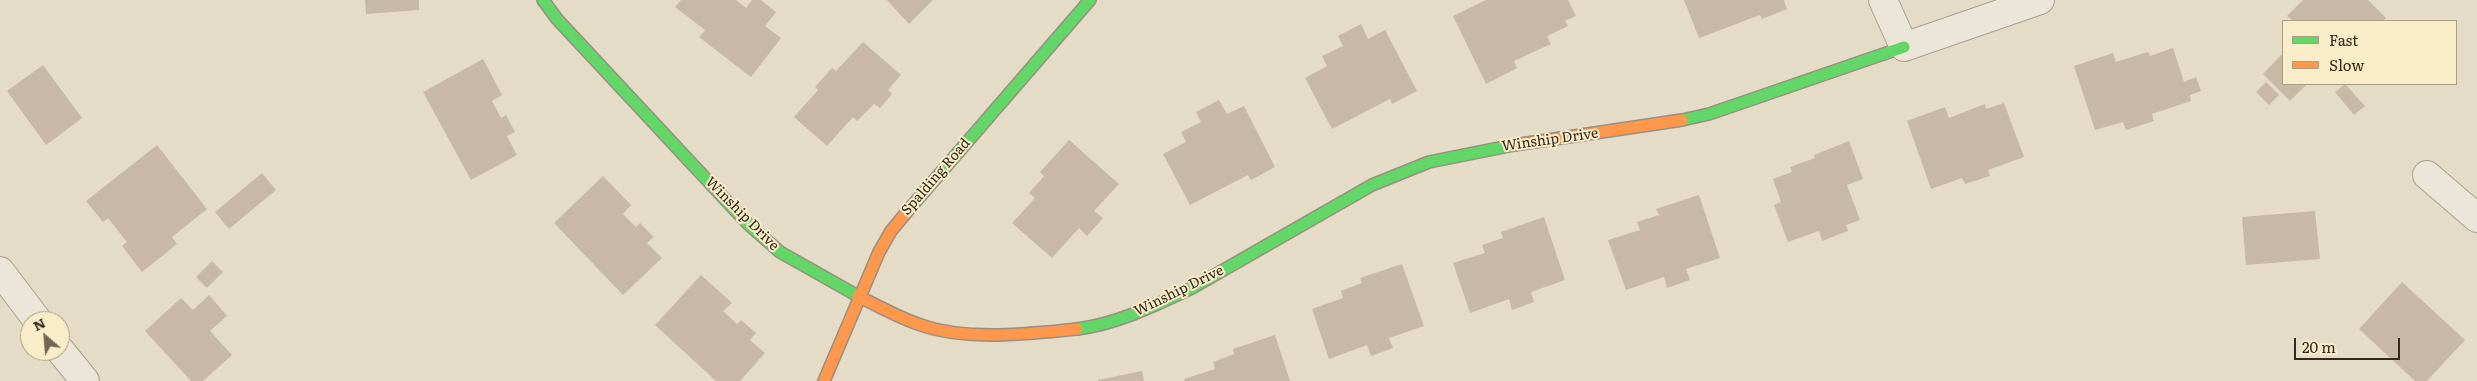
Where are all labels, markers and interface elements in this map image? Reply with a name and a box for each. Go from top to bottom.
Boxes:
legend [2282,20,2457,85]
text: Fast [2329,28,2358,51]
text: Slow [2329,53,2364,76]
street label: Winship Drive [1501,125,1599,155]
street label: Spalding Road [898,135,974,219]
street label: Winship Drive [702,174,782,254]
street label: Winship Drive [1132,262,1226,320]
north arrow [20,311,70,361]
text: N [29,312,48,335]
scale bar [2297,328,2403,360]
text: 20 m [2302,335,2336,358]

